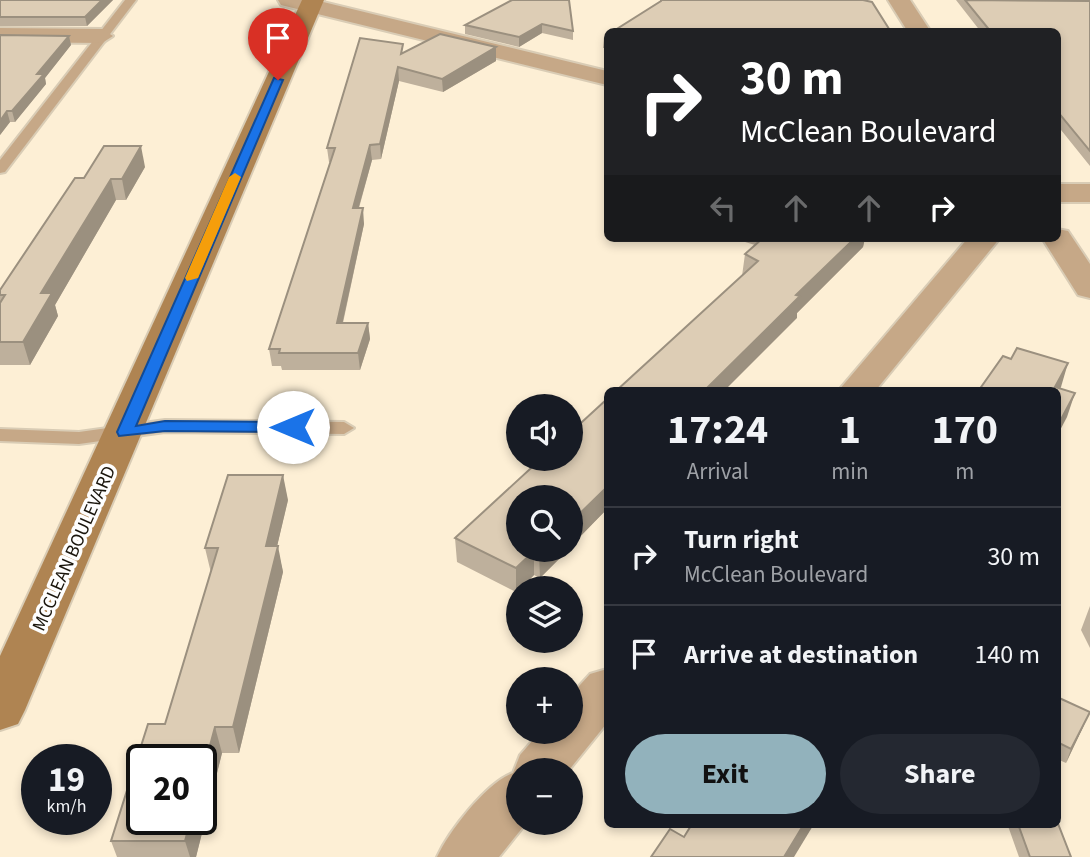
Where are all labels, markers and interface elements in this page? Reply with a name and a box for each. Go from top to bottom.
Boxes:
pin [248,8,308,80]
icon: arrive [259,19,297,57]
text: 30 m [740,44,844,114]
icon: right [625,56,716,147]
text: McClean Boulevard [740,109,997,155]
icon: left [704,189,742,227]
icon: ahead [777,189,815,227]
icon: ahead [850,189,888,227]
icon: right [923,189,961,227]
position arrow [256,390,330,464]
map controls [506,394,583,835]
button: sound [506,394,583,471]
text: 17:24 [667,400,768,460]
text: 1 [839,400,861,460]
text: 170 [931,400,998,460]
text: Arrival [687,455,749,488]
text: min [831,455,869,488]
text: m [955,455,974,488]
street label: MCCLEAN BOULEVARD [26,462,123,636]
button: search [506,485,583,562]
text: Turn right [684,521,799,558]
icon: right [625,537,663,575]
text: 30 m [987,538,1040,575]
text: McClean Boulevard [684,558,868,591]
button: layers [506,576,583,653]
icon: arrive [625,635,663,673]
text: Arrive at destination [684,636,918,673]
text: 140 m [974,636,1040,673]
button: + [506,667,583,744]
button: Exit [625,734,826,814]
button: Share [840,734,1040,814]
speed limit sign: 20 [126,744,217,835]
text: 19 [48,755,85,805]
button: − [506,758,583,835]
text: km/h [47,794,86,819]

